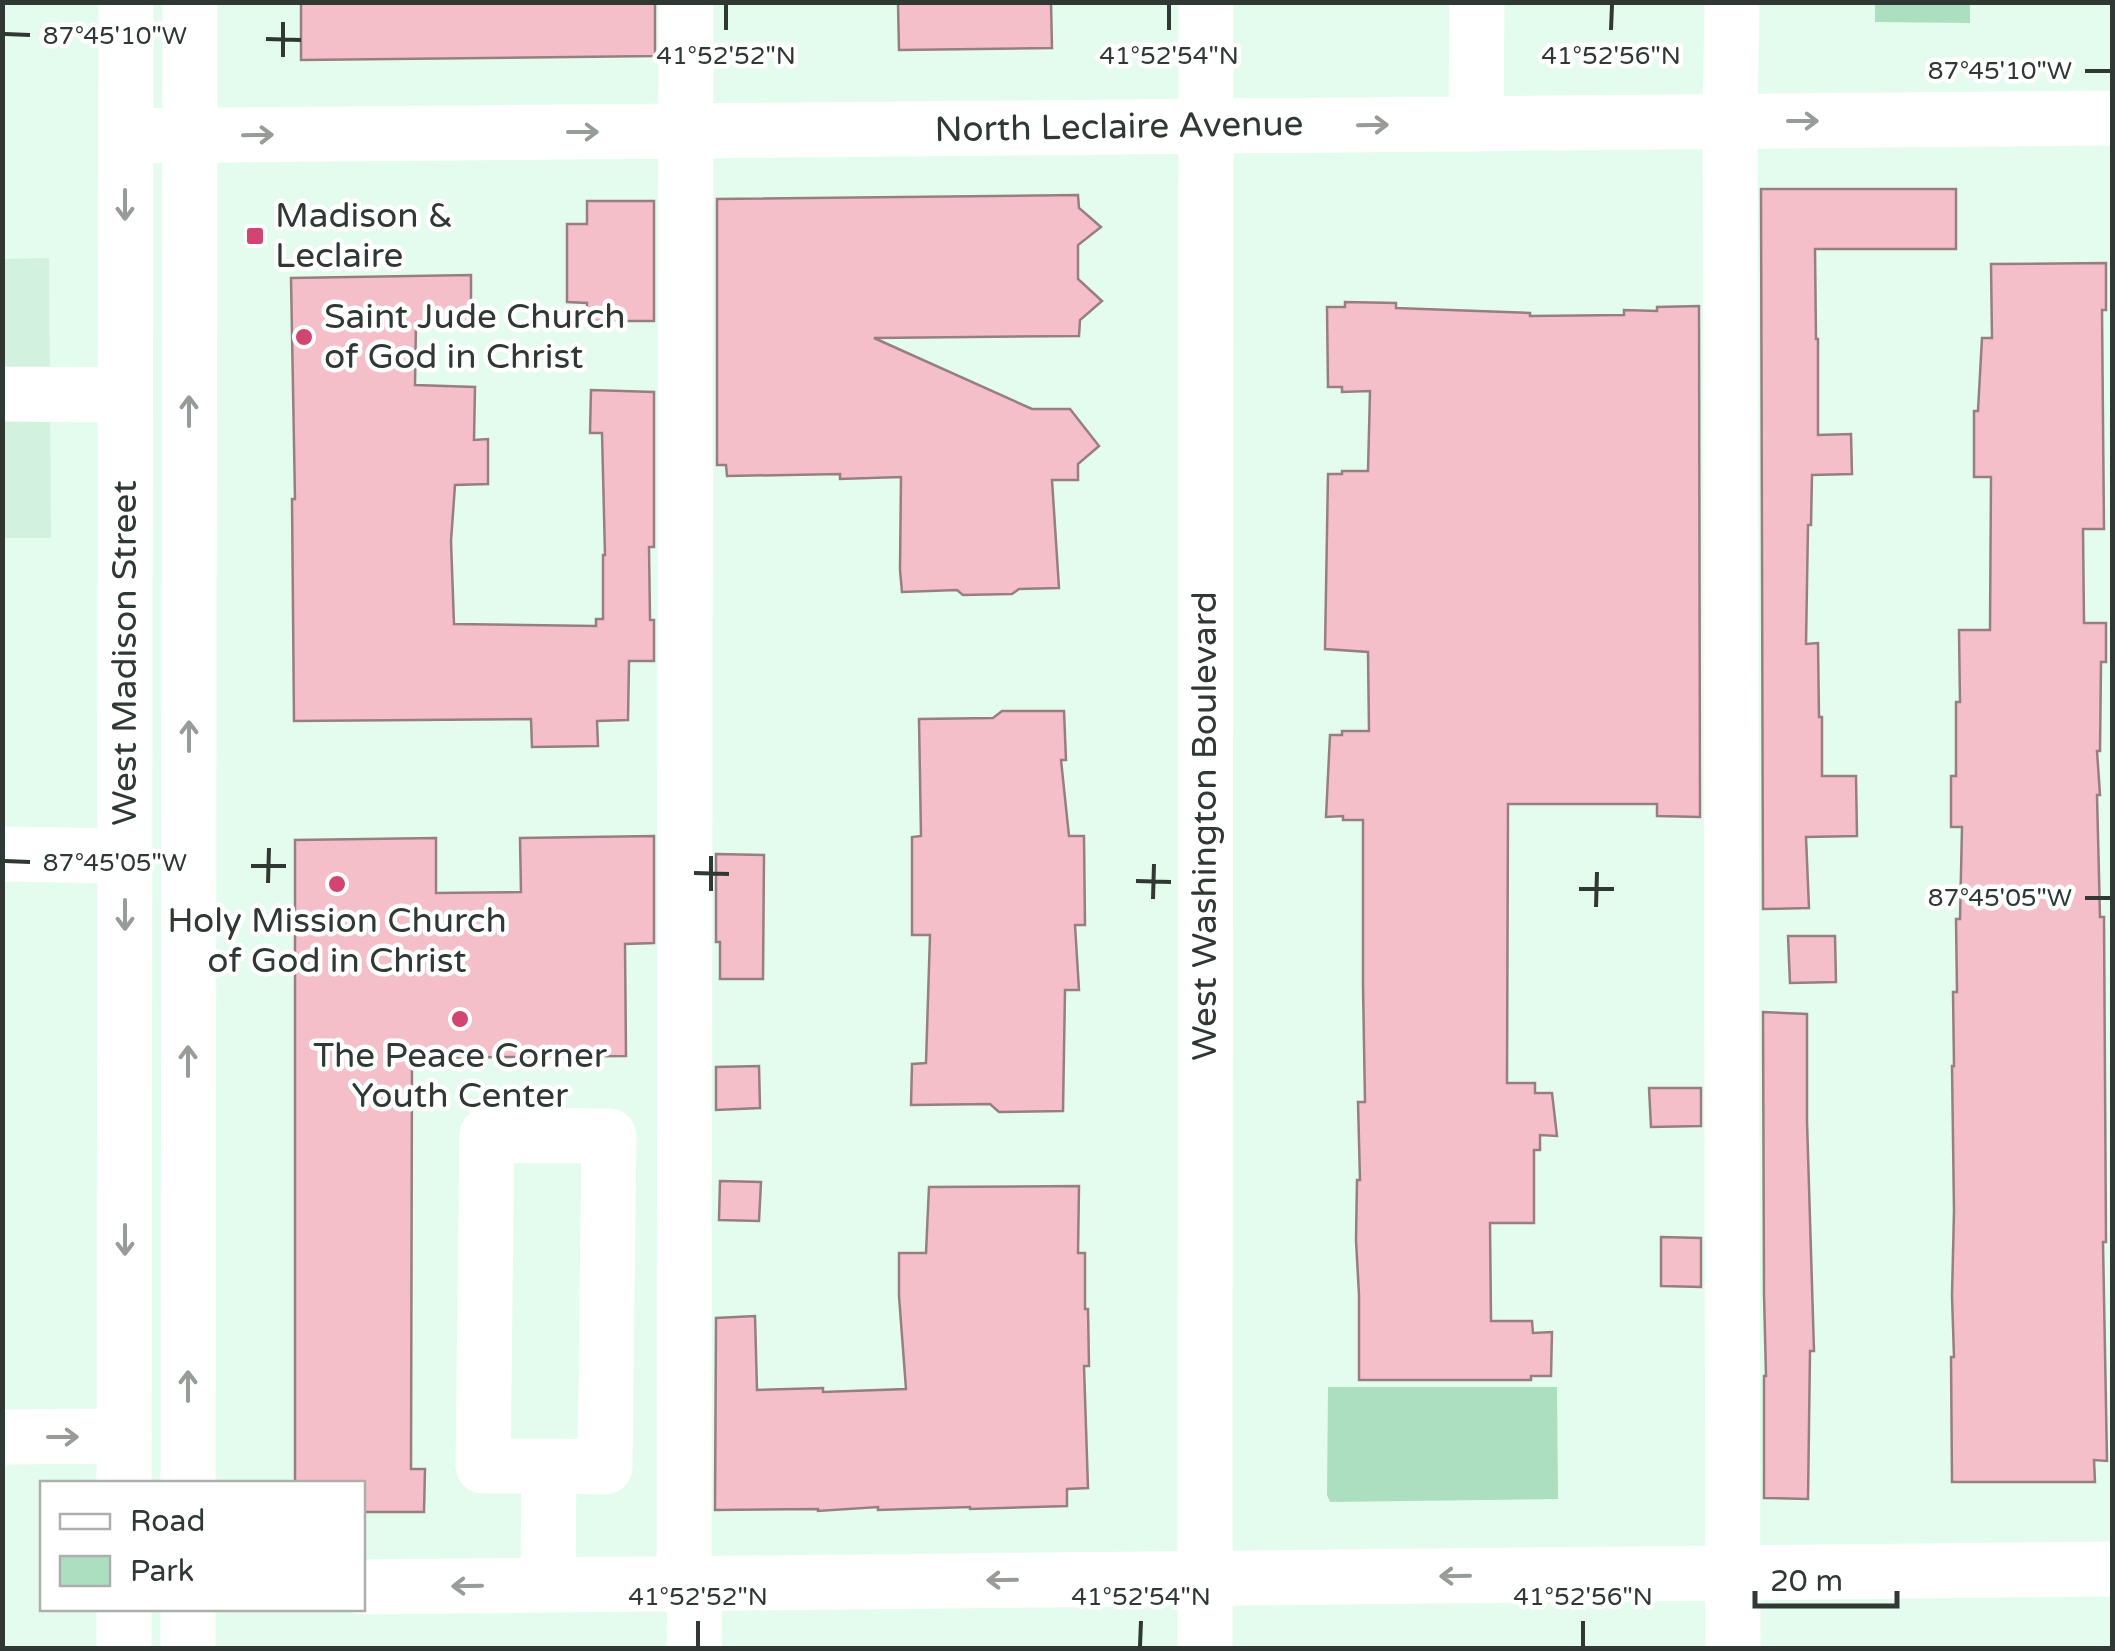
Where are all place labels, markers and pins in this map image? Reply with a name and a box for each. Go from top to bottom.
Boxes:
place label: Madison & Leclaire [275,195,453,277]
marker: Madison & Leclaire [244,225,266,247]
place label: Saint Jude Church of God in Christ [324,296,626,378]
marker: Saint Jude Church of God in Christ [293,326,315,348]
marker: Holy Mission Church of God in Christ [326,873,348,895]
place label: Holy Mission Church of God in Christ [167,900,507,982]
marker: The Peace Corner Youth Center [449,1008,471,1030]
place label: The Peace Corner Youth Center [313,1035,608,1117]

